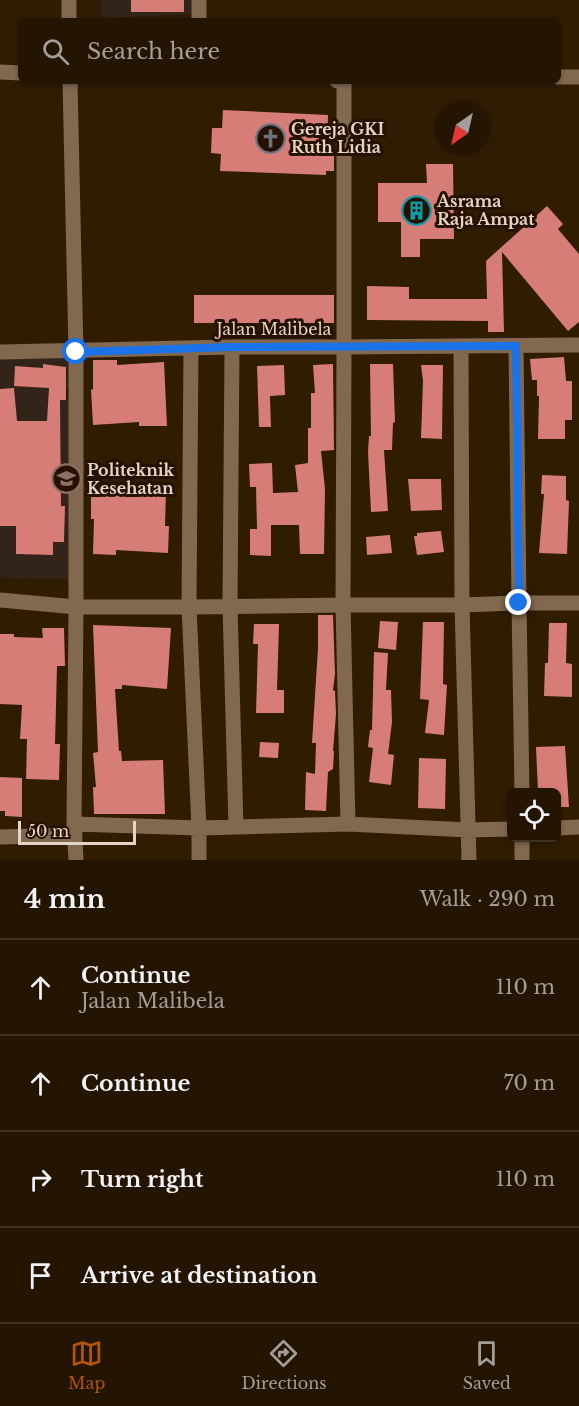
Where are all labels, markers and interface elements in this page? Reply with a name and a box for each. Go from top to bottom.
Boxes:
search box [18,18,561,84]
icon: search [39,35,72,68]
text: Search here [87,38,220,65]
north arrow [435,102,489,156]
place label: Gereja GKI Ruth Lidia [291,119,385,157]
church icon: Gereja GKI Ruth Lidia [254,122,286,154]
place label: Asrama Raja Ampat [436,191,535,229]
building icon: Asrama Raja Ampat [400,194,432,226]
street label: Jalan Malibela [215,319,332,339]
route start [62,338,88,364]
place label: Politeknik Kesehatan [87,460,175,498]
school or university icon: Politeknik Kesehatan [50,463,82,495]
route end [505,589,531,615]
map controls [507,788,561,842]
button: locate [507,788,561,842]
scale bar [18,818,136,846]
text: 50 m [27,821,69,841]
text: 4 min [24,883,105,915]
text: Walk · 290 m [420,887,555,911]
text: Continue [81,962,190,989]
icon: ahead [24,971,57,1004]
text: 110 m [496,975,555,999]
text: Jalan Malibela [81,989,225,1013]
icon: ahead [24,1067,57,1100]
text: Continue [81,1070,190,1097]
text: 70 m [503,1071,555,1095]
icon: right [24,1163,57,1196]
text: Turn right [81,1166,203,1193]
text: 110 m [496,1167,555,1191]
icon: arrive [24,1259,57,1292]
text: Arrive at destination [81,1262,318,1289]
tab: Map [68,1337,105,1393]
tab: Directions [241,1337,326,1393]
tab: Saved [463,1337,511,1393]

